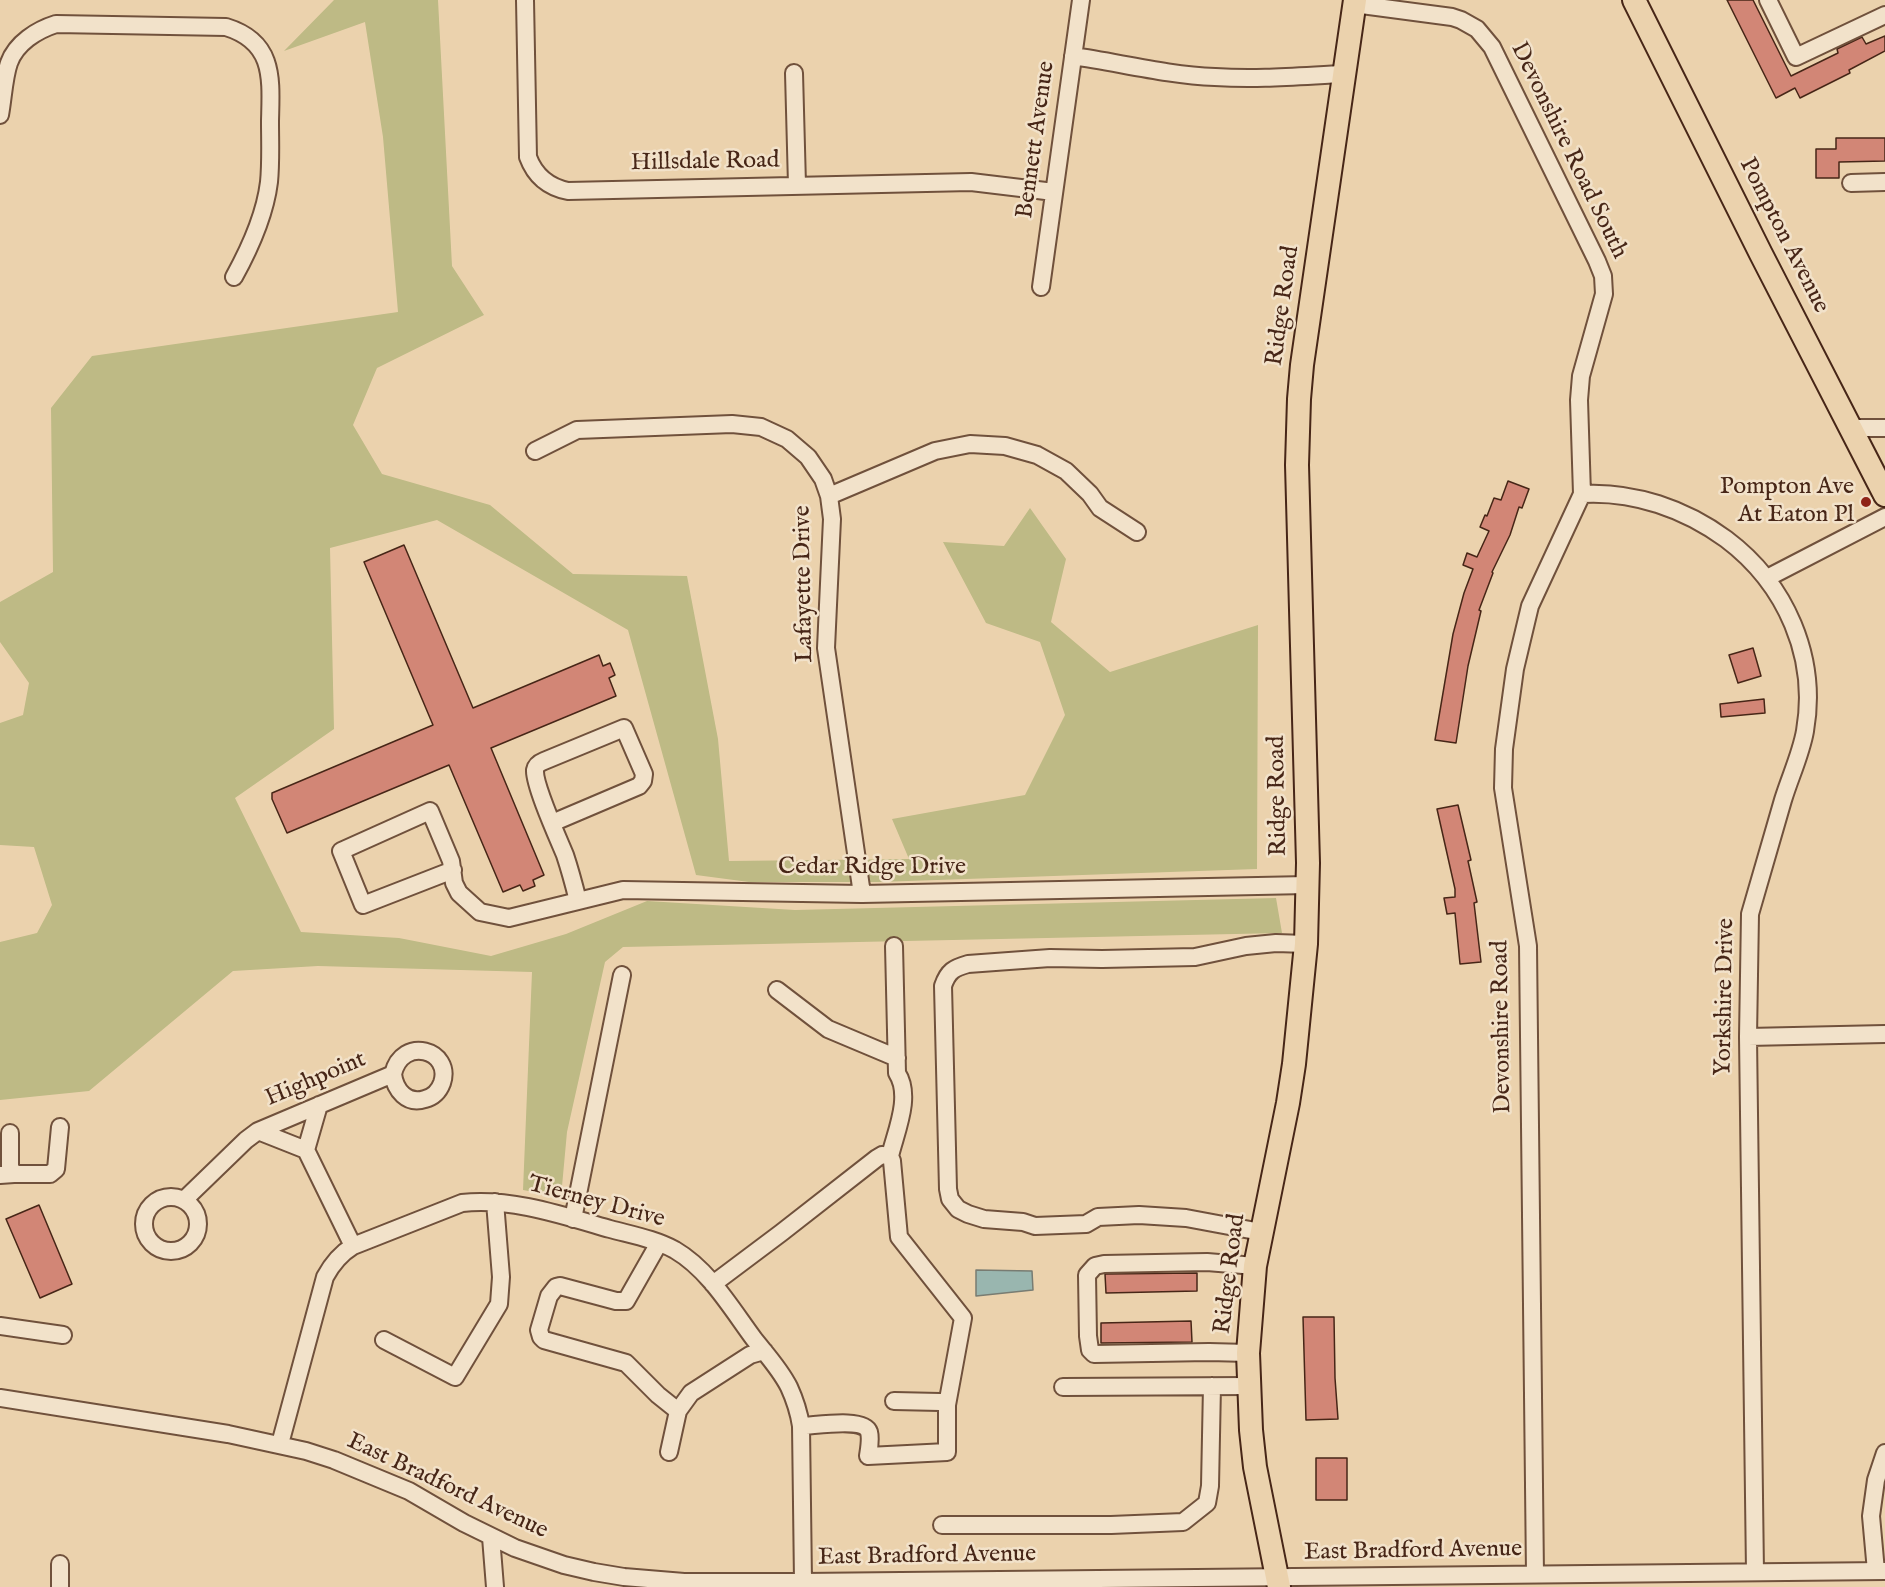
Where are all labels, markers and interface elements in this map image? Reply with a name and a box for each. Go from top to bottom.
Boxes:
street label: Devonshire Road South [1503,38,1633,264]
street label: Bennett Avenue [1012,60,1062,220]
street label: Hillsdale Road [630,147,780,179]
street label: Pompton Avenue [1732,154,1834,318]
street label: Ridge Road [1261,244,1307,368]
place label: Pompton Ave At Eaton Pl [1720,474,1854,530]
marker: Pompton Ave At Eaton Pl [1859,495,1873,509]
street label: Lafayette Drive [789,505,821,663]
street label: Ridge Road [1264,735,1294,857]
street label: Cedar Ridge Drive [778,854,966,882]
street label: Yorkshire Drive [1710,918,1742,1076]
street label: Devonshire Road [1487,940,1519,1114]
street label: Highpoint [262,1046,370,1114]
street label: Tierney Drive [524,1171,668,1235]
street label: Ridge Road [1209,1212,1253,1336]
street label: East Bradford Avenue [342,1428,552,1546]
street label: East Bradford Avenue [1304,1536,1522,1568]
street label: East Bradford Avenue [818,1541,1036,1573]

